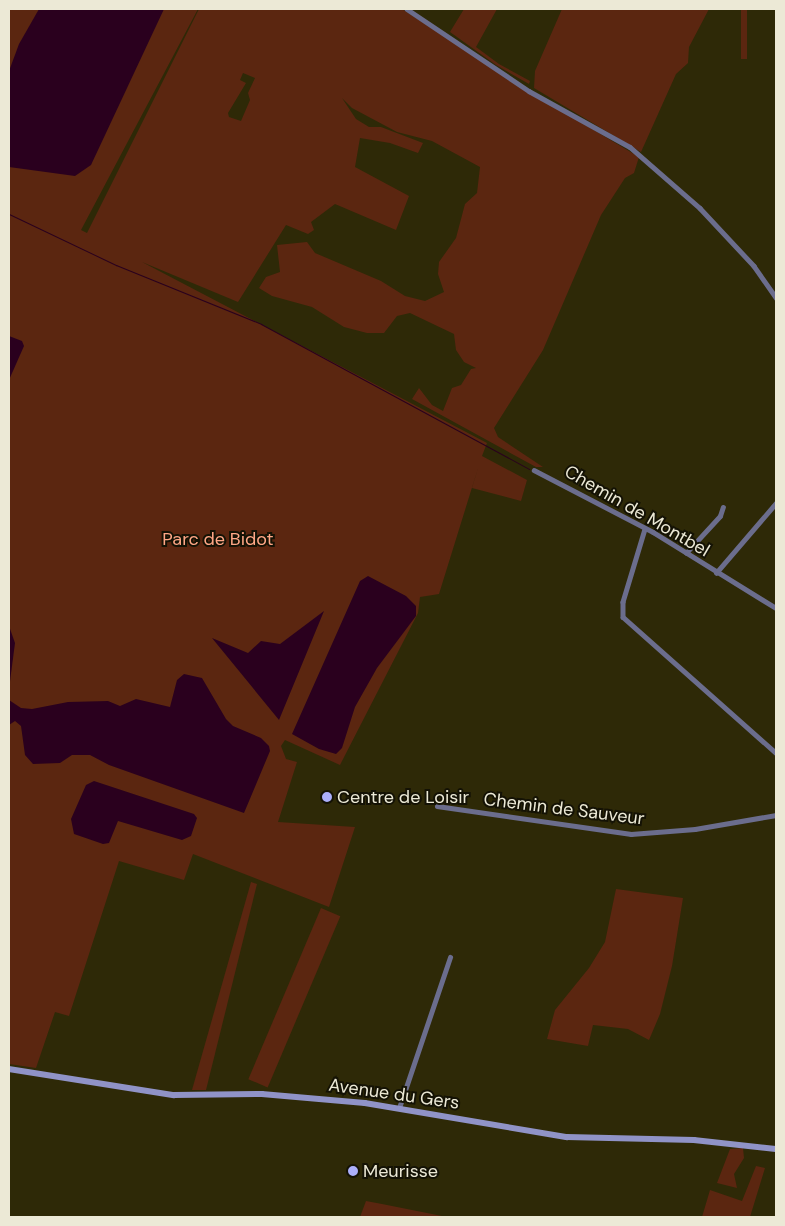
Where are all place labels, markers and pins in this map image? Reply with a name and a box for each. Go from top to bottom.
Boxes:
place label: Centre de Loisir [337,786,469,808]
marker: Centre de Loisir [321,791,333,803]
place label: Meurisse [363,1160,438,1182]
marker: Meurisse [347,1165,359,1177]

